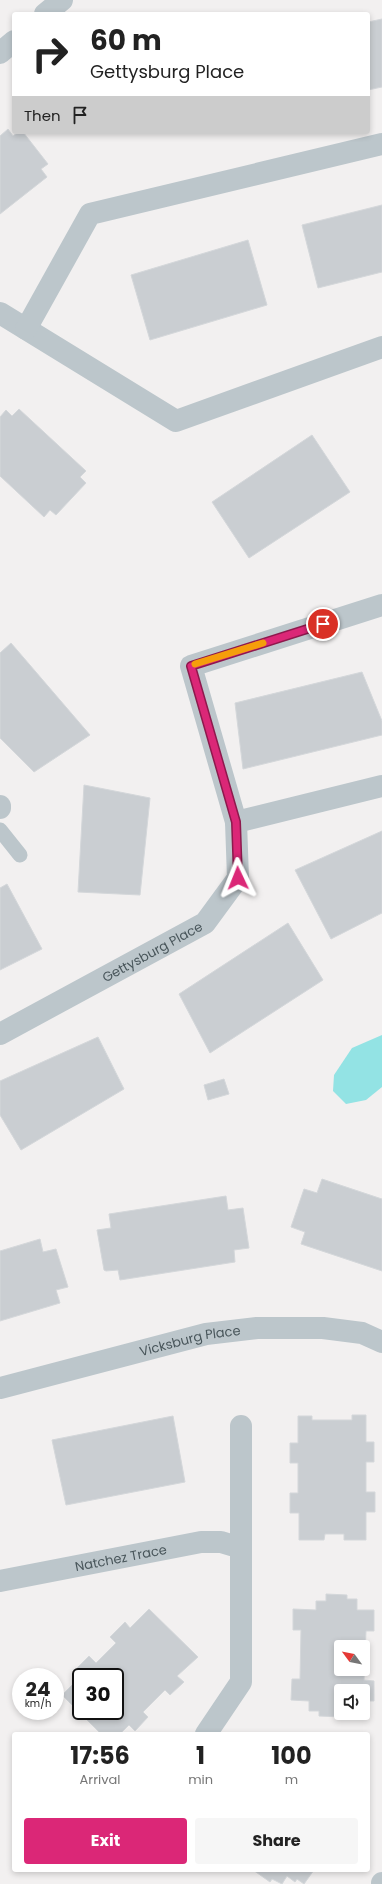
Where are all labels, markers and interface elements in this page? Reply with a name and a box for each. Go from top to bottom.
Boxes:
text: 60 m [90,21,162,60]
icon: right [24,28,76,80]
text: Gettysburg Place [90,59,244,84]
icon: arrive [69,104,91,126]
text: Then [24,105,61,126]
pin [306,607,340,641]
icon: arrive [312,613,334,635]
position arrow [217,857,259,899]
street label: Gettysburg Place [99,917,206,987]
street label: Vicksburg Place [137,1321,242,1361]
street label: Natchez Trace [73,1540,168,1576]
north arrow [334,1640,370,1676]
map controls [334,1640,370,1720]
speed limit sign: 30 [72,1668,124,1720]
text: 24 [26,1675,50,1703]
button: sound [334,1684,370,1720]
text: km/h [25,1696,51,1711]
text: 17:56 [70,1739,130,1772]
text: 1 [196,1739,205,1772]
text: 100 [271,1739,312,1772]
text: Arrival [80,1770,121,1789]
text: min [188,1770,213,1789]
text: m [285,1770,298,1789]
button: Exit [24,1818,187,1864]
button: Share [195,1818,358,1864]

